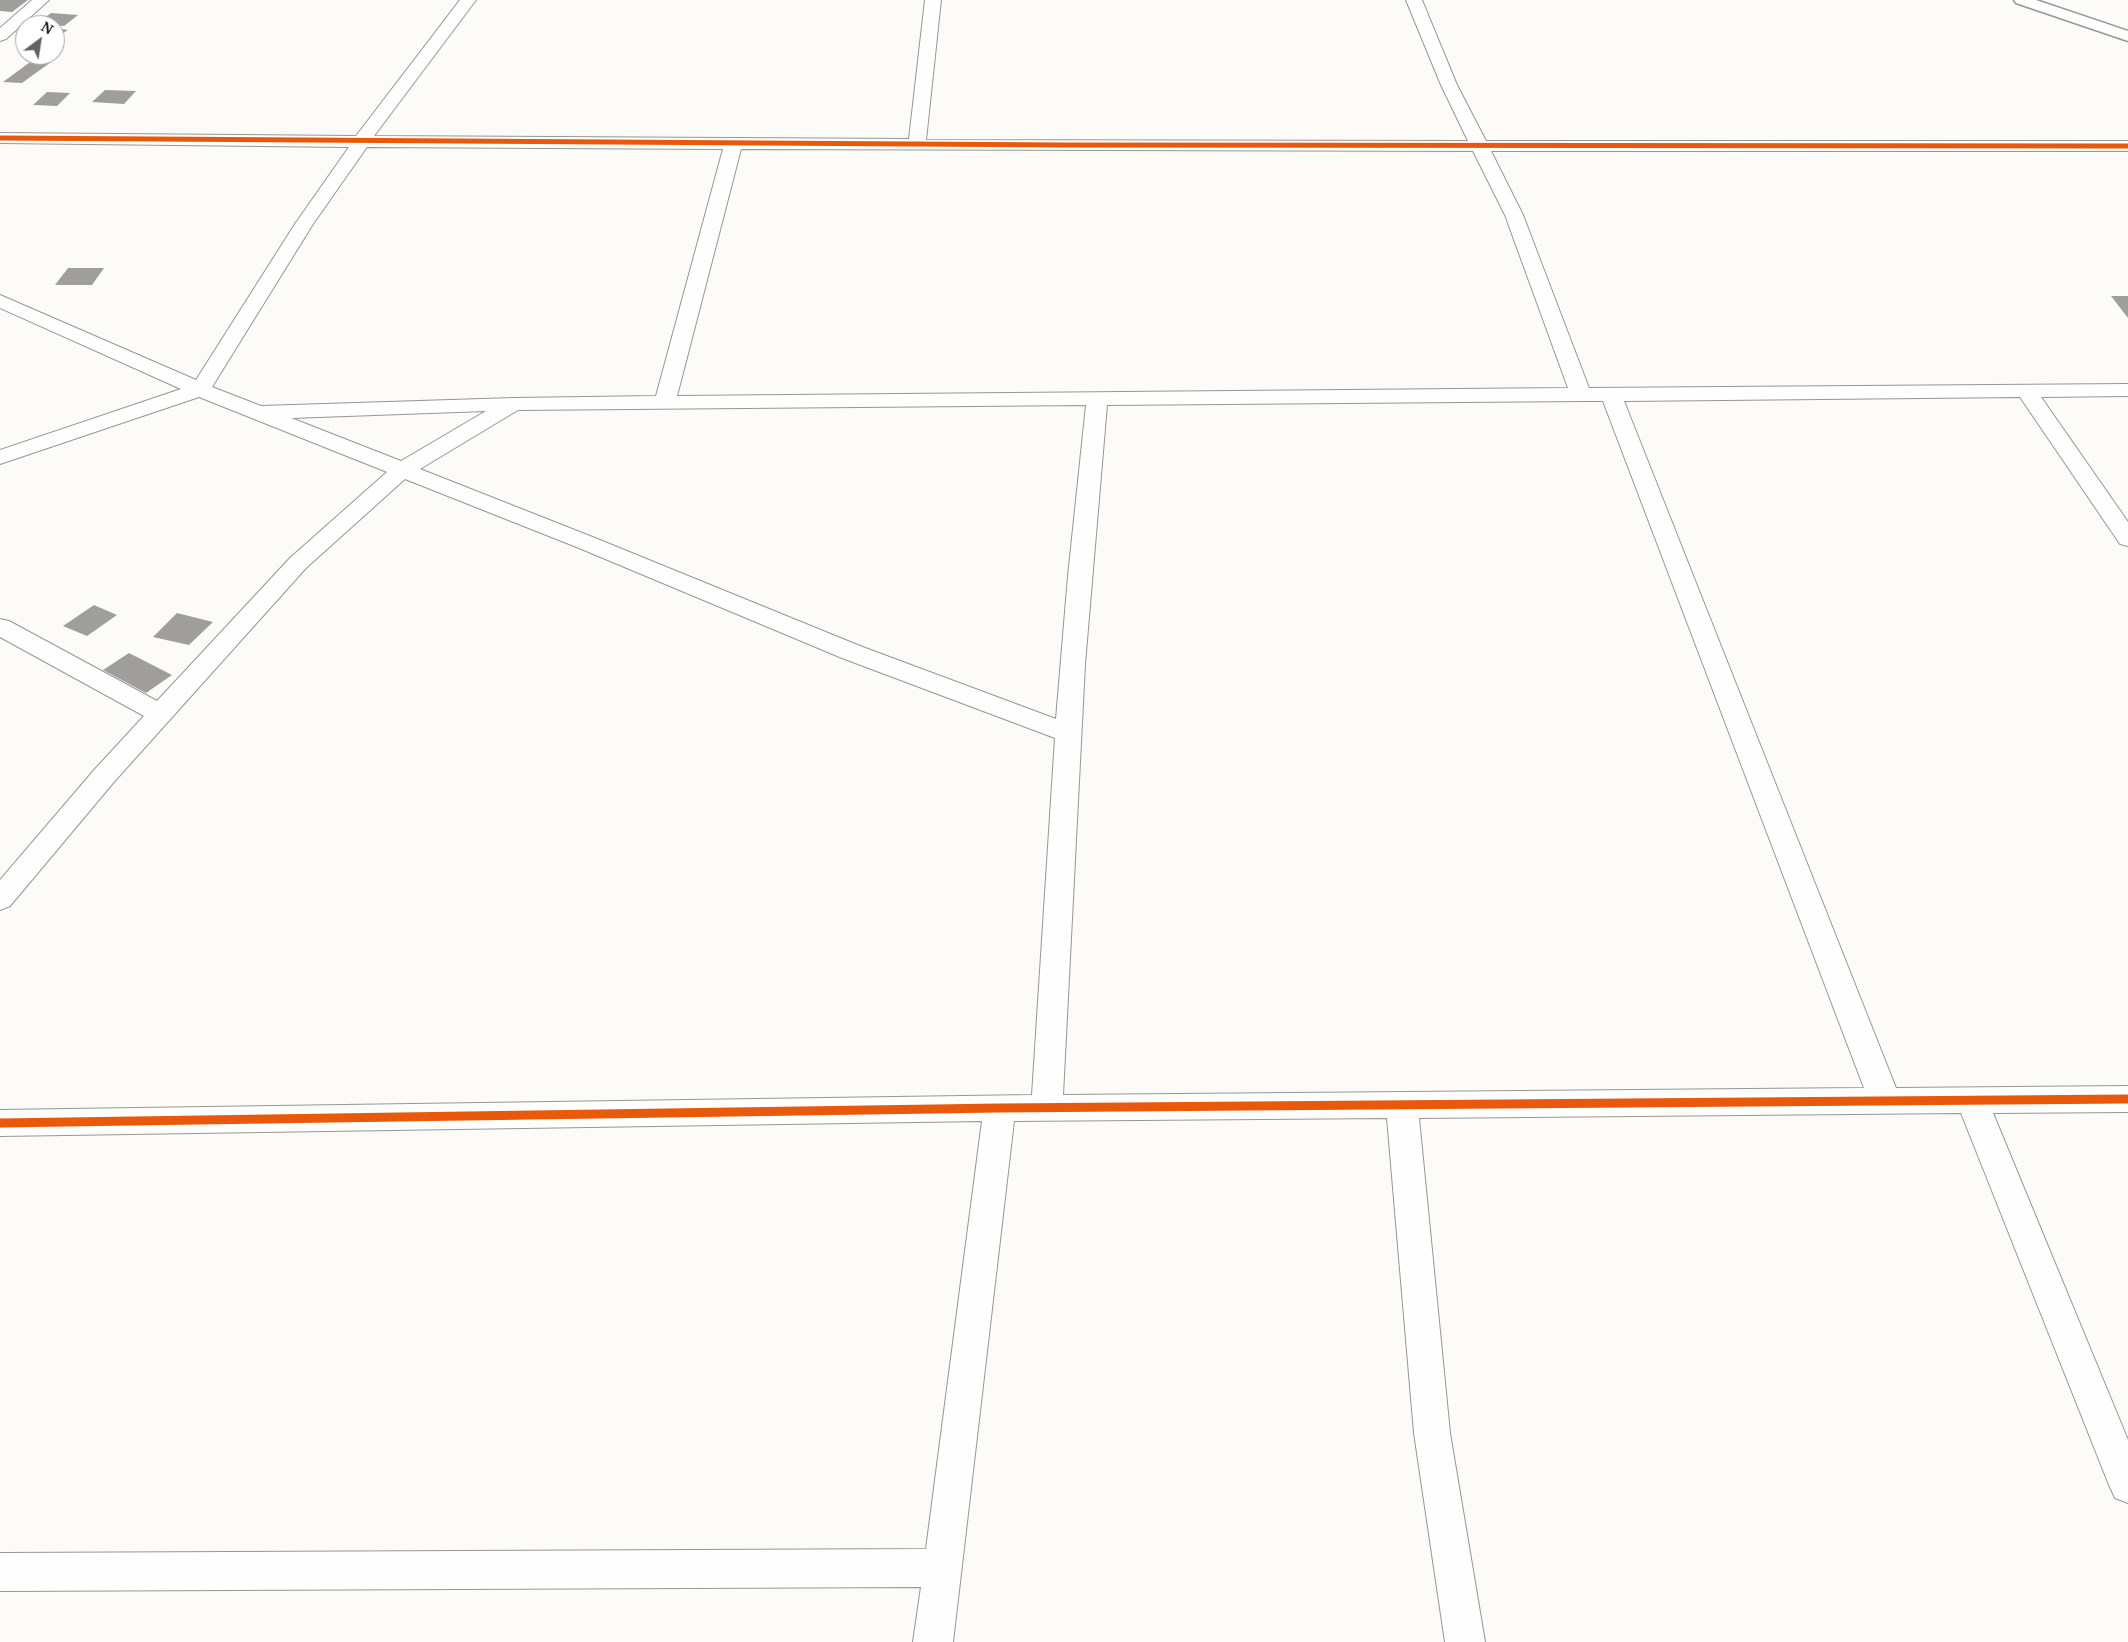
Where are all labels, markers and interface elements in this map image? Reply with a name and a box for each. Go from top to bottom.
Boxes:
north arrow [15,15,65,65]
text: N [38,17,57,39]

